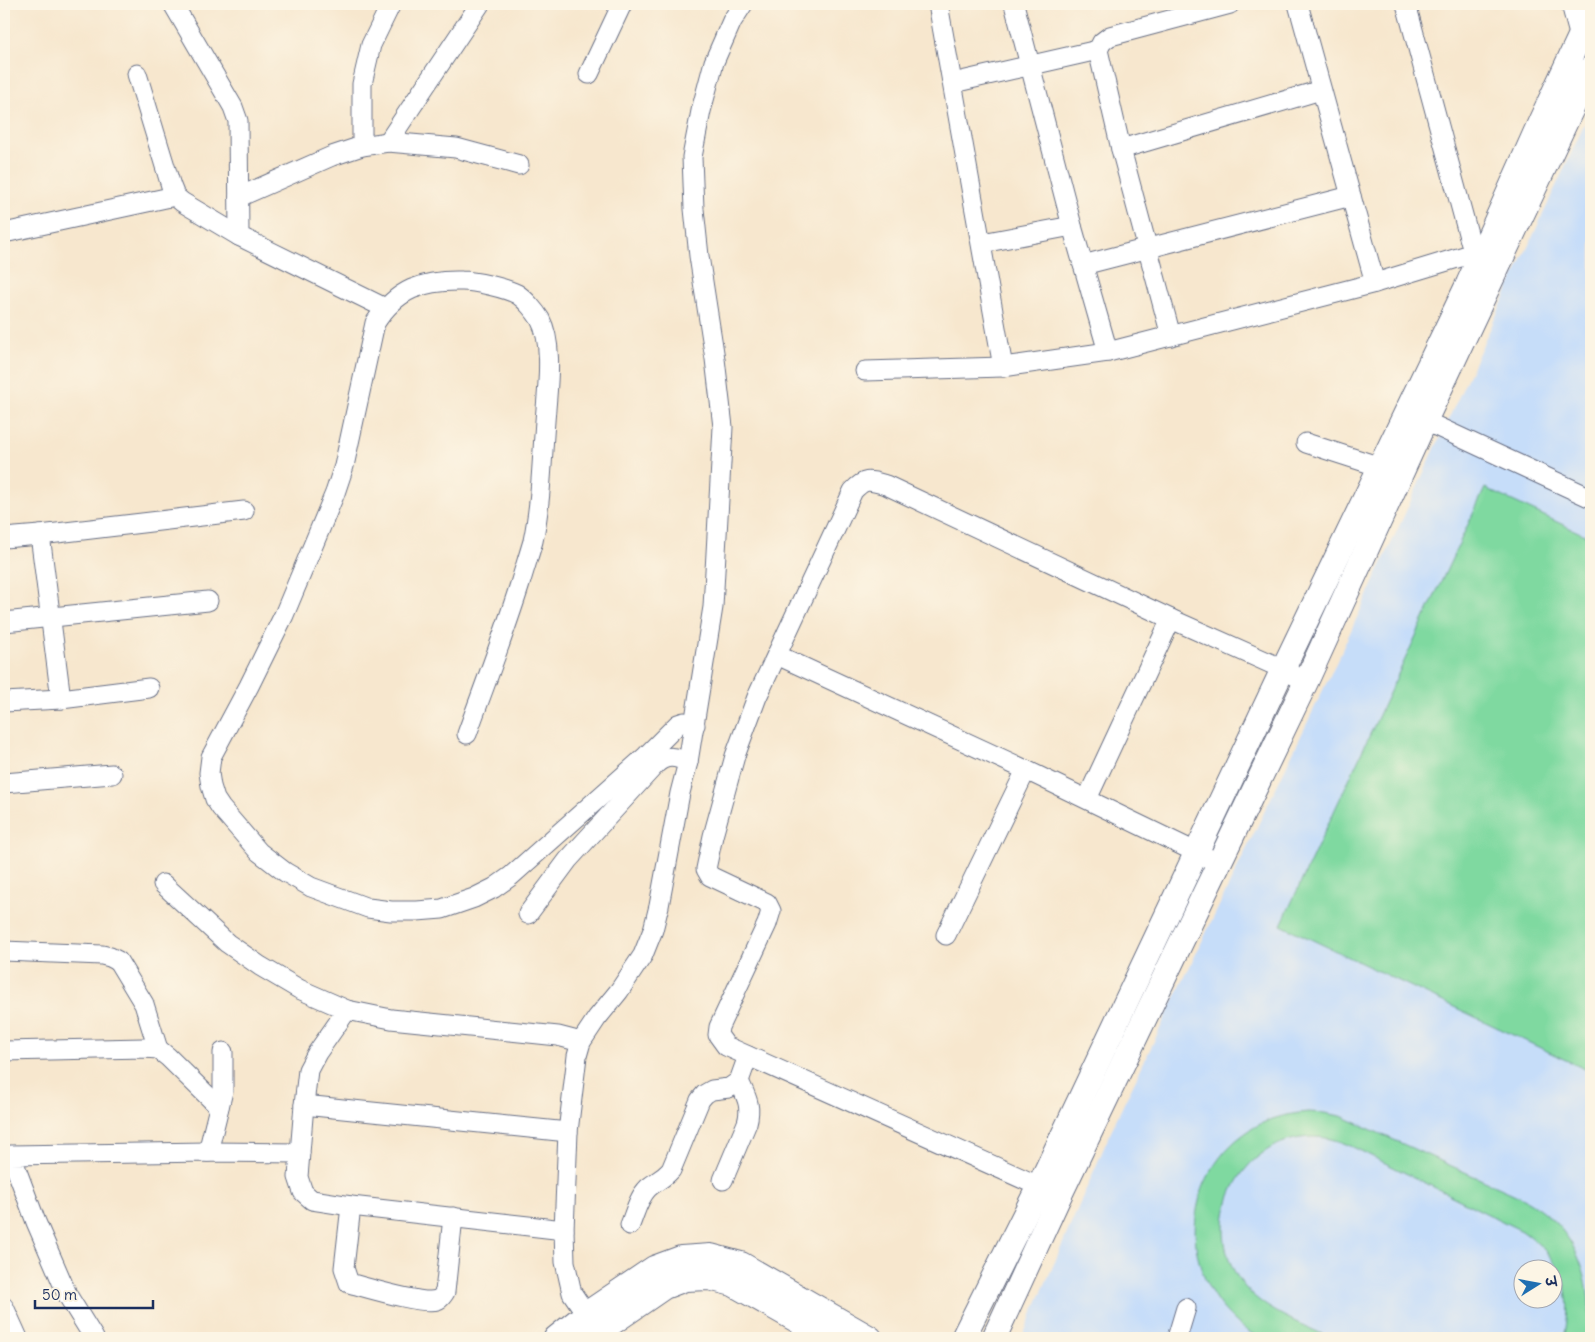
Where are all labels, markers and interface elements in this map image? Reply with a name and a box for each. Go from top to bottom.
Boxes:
north arrow [1512,1260,1562,1310]
text: उ [1541,1273,1561,1289]
scale bar [35,1277,152,1309]
text: 50 m [42,1285,77,1304]

